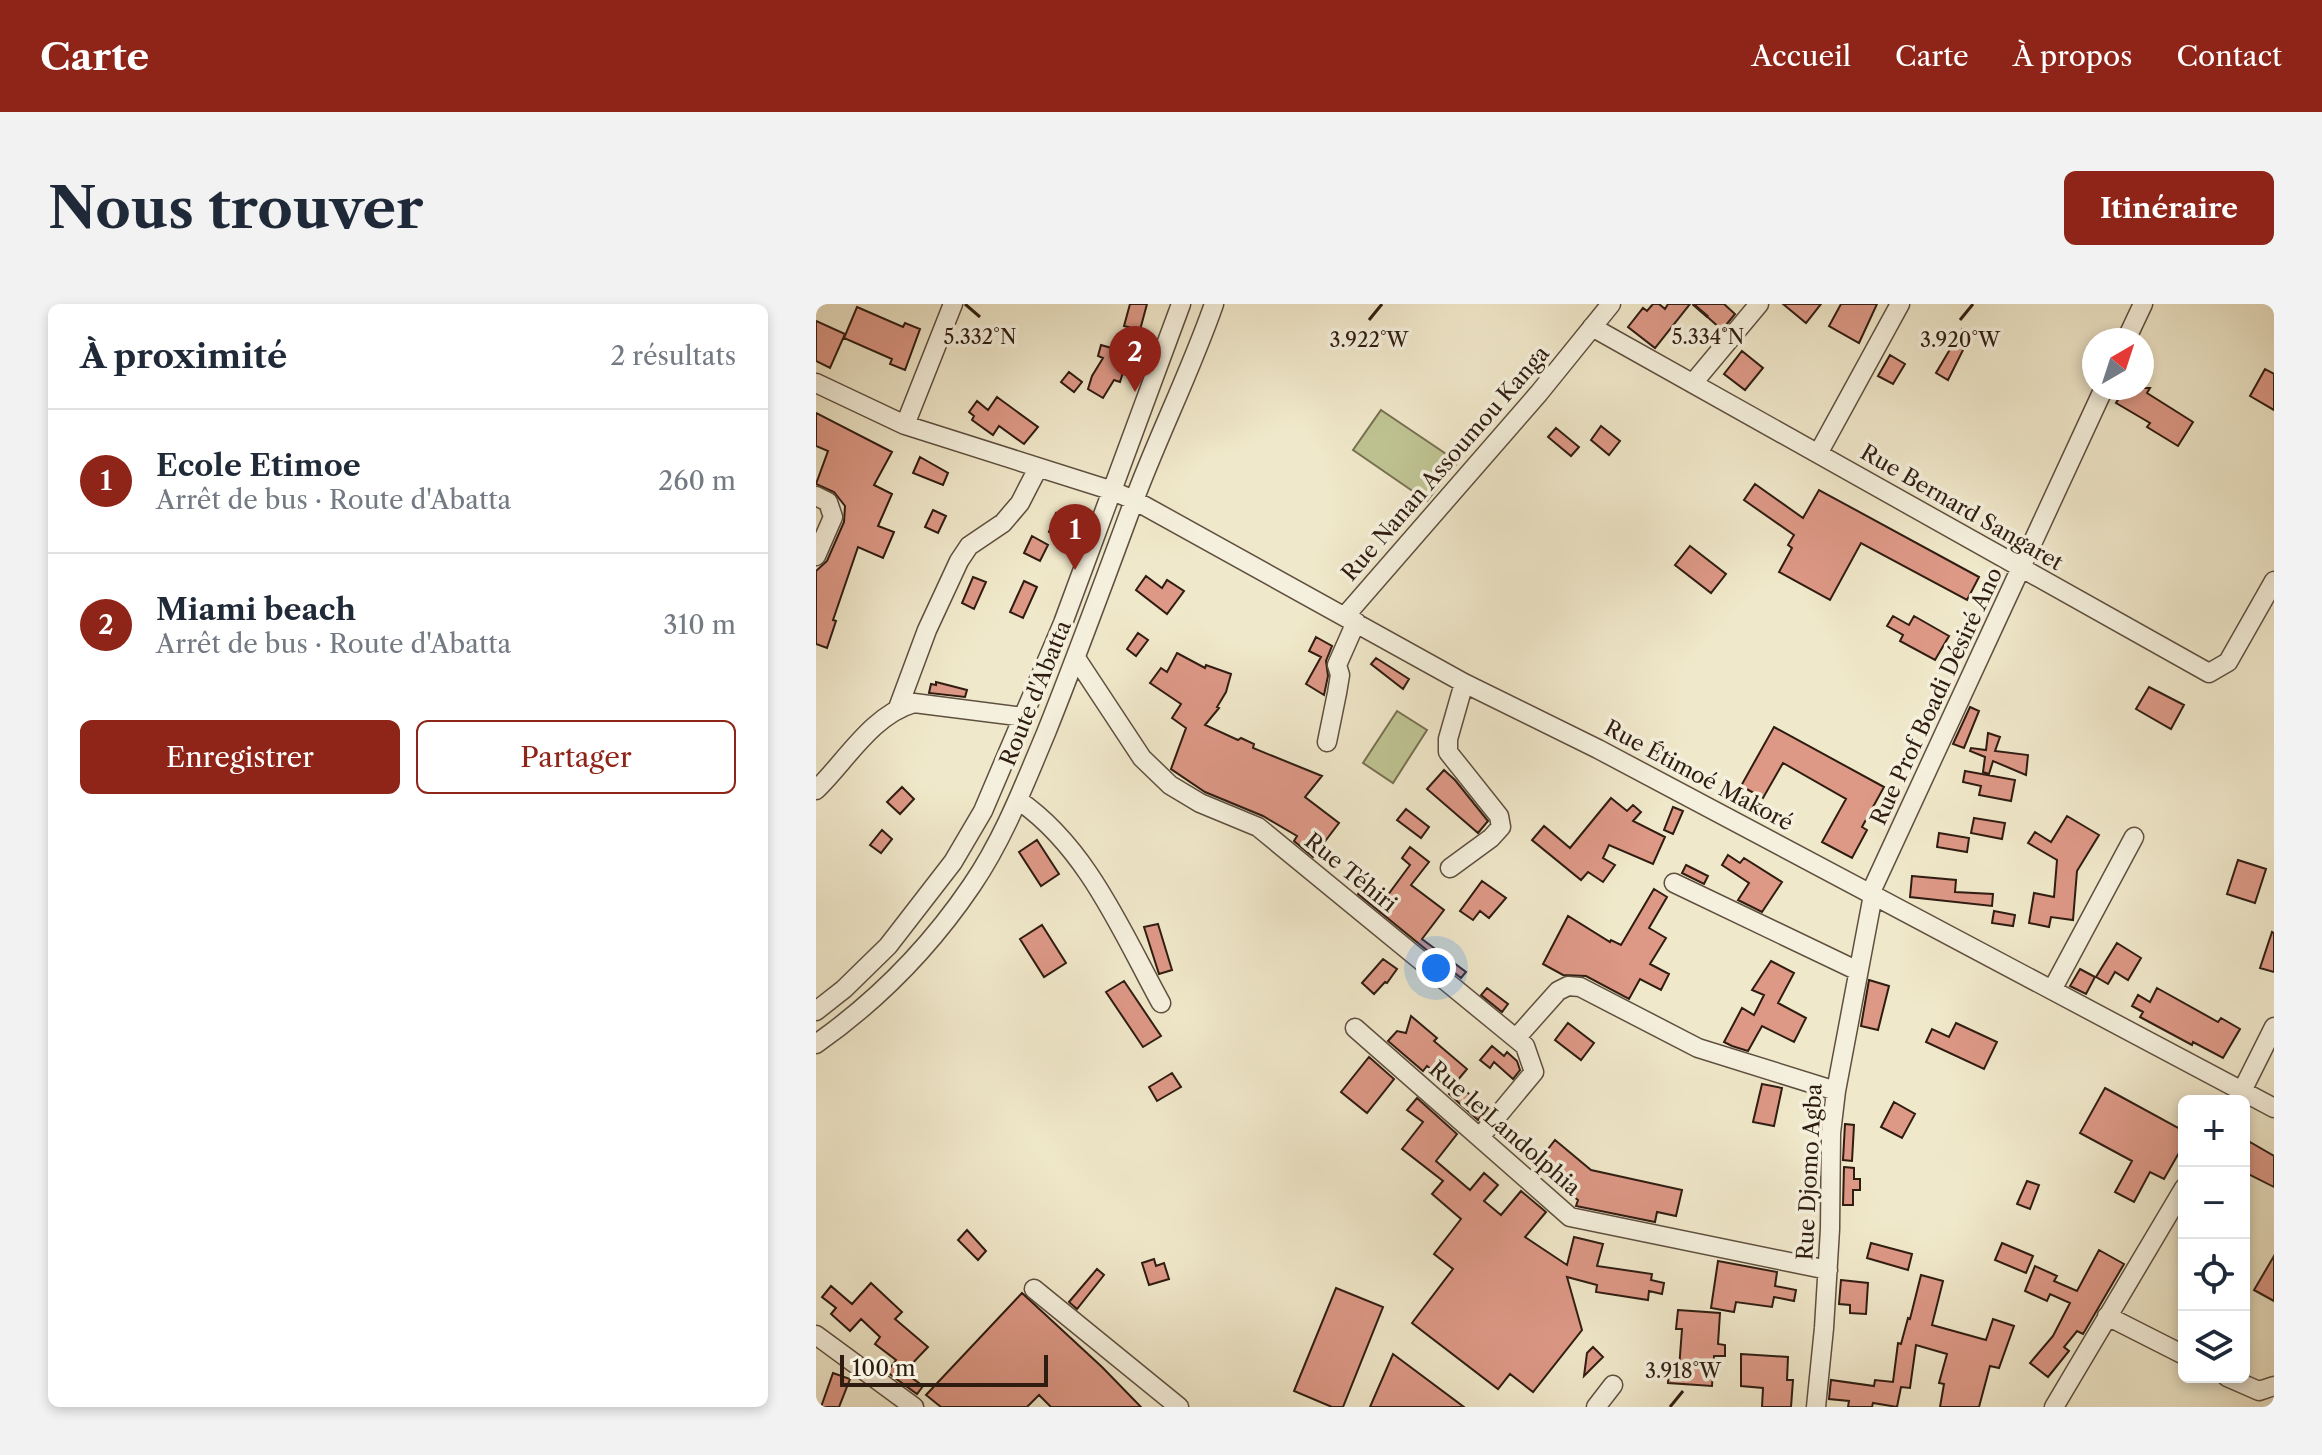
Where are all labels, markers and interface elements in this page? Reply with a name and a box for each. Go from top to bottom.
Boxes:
text: Carte [40,33,149,80]
text: Accueil [1752,39,1851,73]
text: Carte [1895,39,1969,73]
text: À propos [2013,39,2132,73]
text: Contact [2176,39,2282,73]
button: Itinéraire [2064,171,2274,245]
text: Nous trouver [48,174,423,243]
text: 5.332°N [944,325,1016,349]
text: 5.334°N [1672,325,1744,349]
pin: 2 [1109,326,1161,392]
text: 3.922°W [1330,328,1410,352]
text: 3.920°W [1920,328,2001,352]
north arrow [2082,328,2154,400]
text: À proximité [80,335,287,377]
text: 2 résultats [610,340,736,372]
street label: Rue Nanan Assoumou Kanga [1336,340,1555,586]
street label: Rue Bernard Sangaret [1856,438,2068,576]
text: Ecole Etimoe [156,447,361,484]
text: 1 [100,465,112,497]
text: 260 m [658,465,736,497]
text: Arrêt de bus · Route d'Abatta [156,484,511,516]
pin: 1 [1049,504,1101,570]
street label: Rue Prof Boadi Désiré Ano [1865,563,2008,829]
text: Miami beach [156,591,356,628]
text: 2 [98,609,114,641]
text: 310 m [663,609,736,641]
street label: Route d'Abatta [994,616,1077,770]
text: Arrêt de bus · Route d'Abatta [156,628,511,660]
street label: Rue Étimoé Makoré [1600,713,1798,837]
button: Enregistrer [80,720,400,794]
button: Partager [416,720,736,794]
street label: Rue Téhiri [1299,827,1402,918]
your location [1416,948,1456,988]
street label: Rue le Landolphia [1424,1055,1586,1202]
street label: Rue Djomo Agba [1791,1083,1828,1261]
map controls [2178,1095,2250,1383]
button: + [2178,1095,2250,1167]
button: − [2178,1167,2250,1239]
button: locate [2178,1239,2250,1311]
button: layers [2178,1311,2250,1383]
scale bar [840,1351,1048,1387]
text: 100 m [852,1355,915,1382]
text: 3.918°W [1645,1359,1722,1383]

